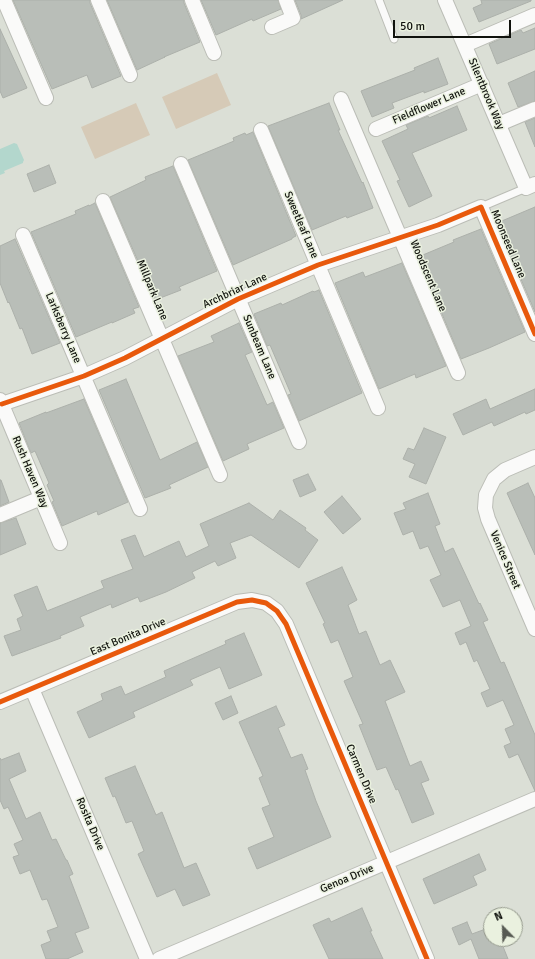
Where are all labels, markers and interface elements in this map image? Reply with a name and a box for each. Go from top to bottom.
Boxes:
scale bar [395,12,513,38]
text: 50 m [400,19,425,34]
street label: Silentbrook Way [465,56,507,132]
street label: Fieldflower Lane [391,85,467,127]
street label: Sweetleaf Lane [281,189,321,261]
street label: Moonseed Lane [488,208,528,280]
street label: Woodscent Lane [407,238,449,314]
street label: Millpark Lane [133,258,171,322]
street label: Archbriar Lane [201,270,269,312]
street label: Larksberry Lane [42,291,84,365]
street label: Sunbeam Lane [239,313,279,381]
street label: Rush Haven Way [9,434,51,510]
street label: Venice Street [487,529,523,591]
street label: East Bonita Drive [88,615,168,659]
street label: Carmen Drive [343,742,379,806]
street label: Rosita Drive [73,795,107,853]
street label: Genoa Drive [318,862,376,896]
north arrow [483,907,523,947]
text: N [492,909,505,924]

